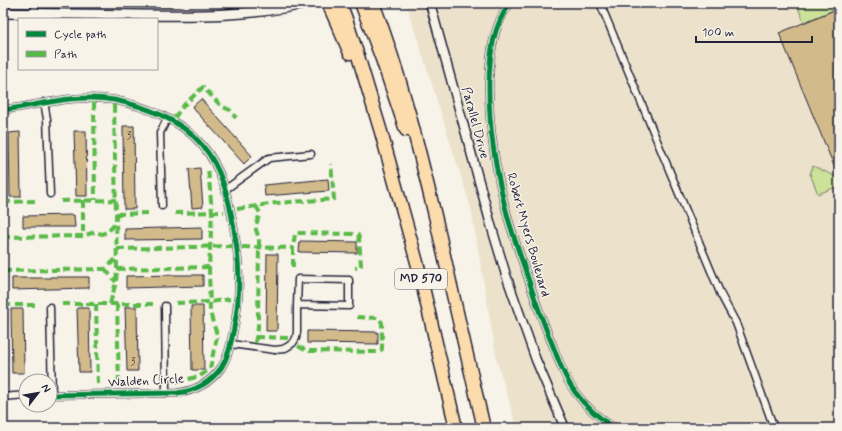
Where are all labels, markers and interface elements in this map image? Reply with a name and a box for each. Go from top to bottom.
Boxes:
legend [18,18,158,70]
scale bar [696,18,812,44]
text: 100 m [702,25,734,41]
text: Cycle path [54,27,106,43]
text: Path [54,47,77,63]
street label: Parallel Drive [457,85,493,161]
house number: 3 [127,129,132,143]
street label: Robert Myers Boulevard [502,171,554,299]
road number: MD 570 [395,269,447,289]
house number: 3 [131,355,136,369]
street label: Walden Circle [108,371,184,391]
north arrow [18,373,58,413]
text: N [38,382,54,395]

